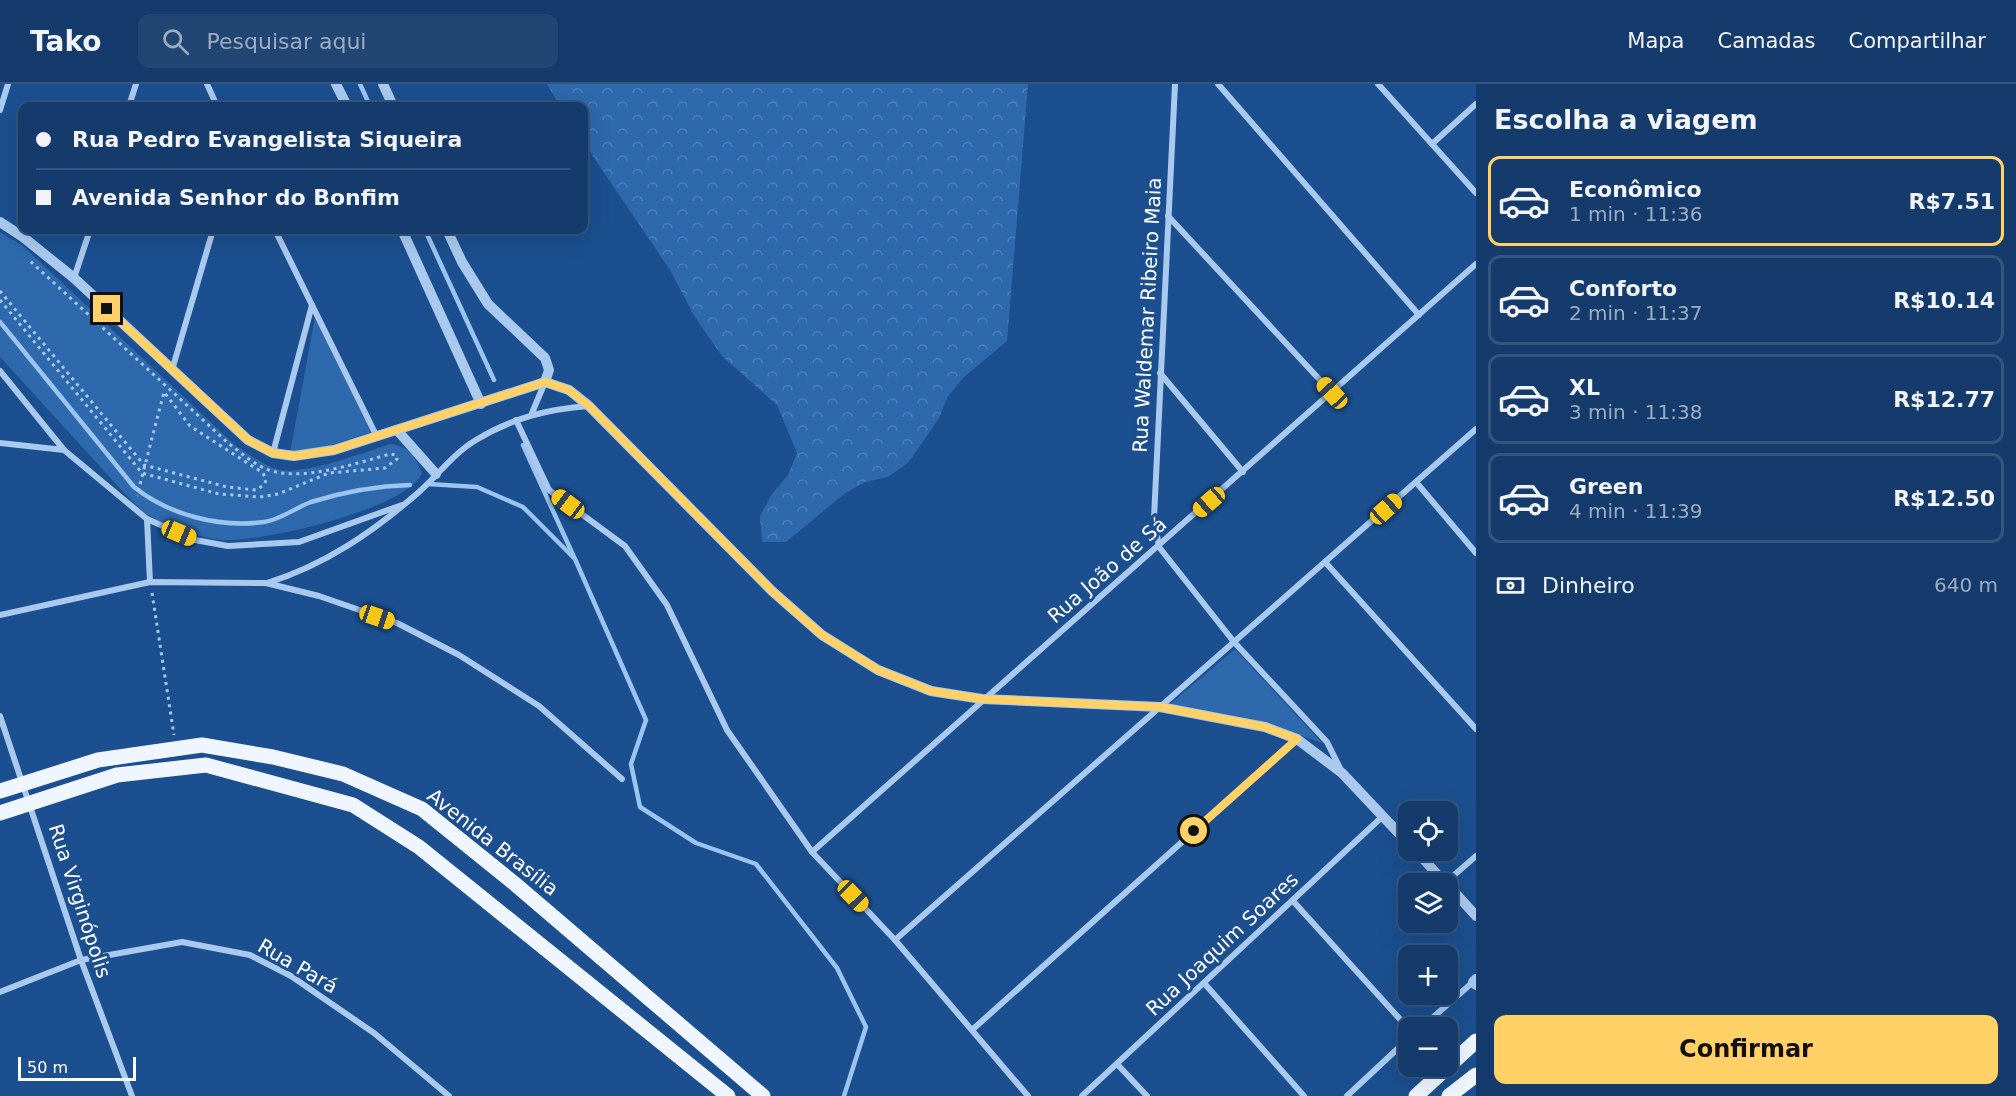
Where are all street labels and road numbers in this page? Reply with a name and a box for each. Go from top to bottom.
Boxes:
street label: Rua Waldemar Ribeiro Maia [1128,177,1166,453]
street label: Rua João de Sá [1043,512,1171,628]
street label: Avenida Brasília [423,783,563,901]
street label: Rua Virginópolis [44,821,116,981]
street label: Rua Joaquim Soares [1141,867,1303,1021]
street label: Rua Pará [254,934,342,998]

